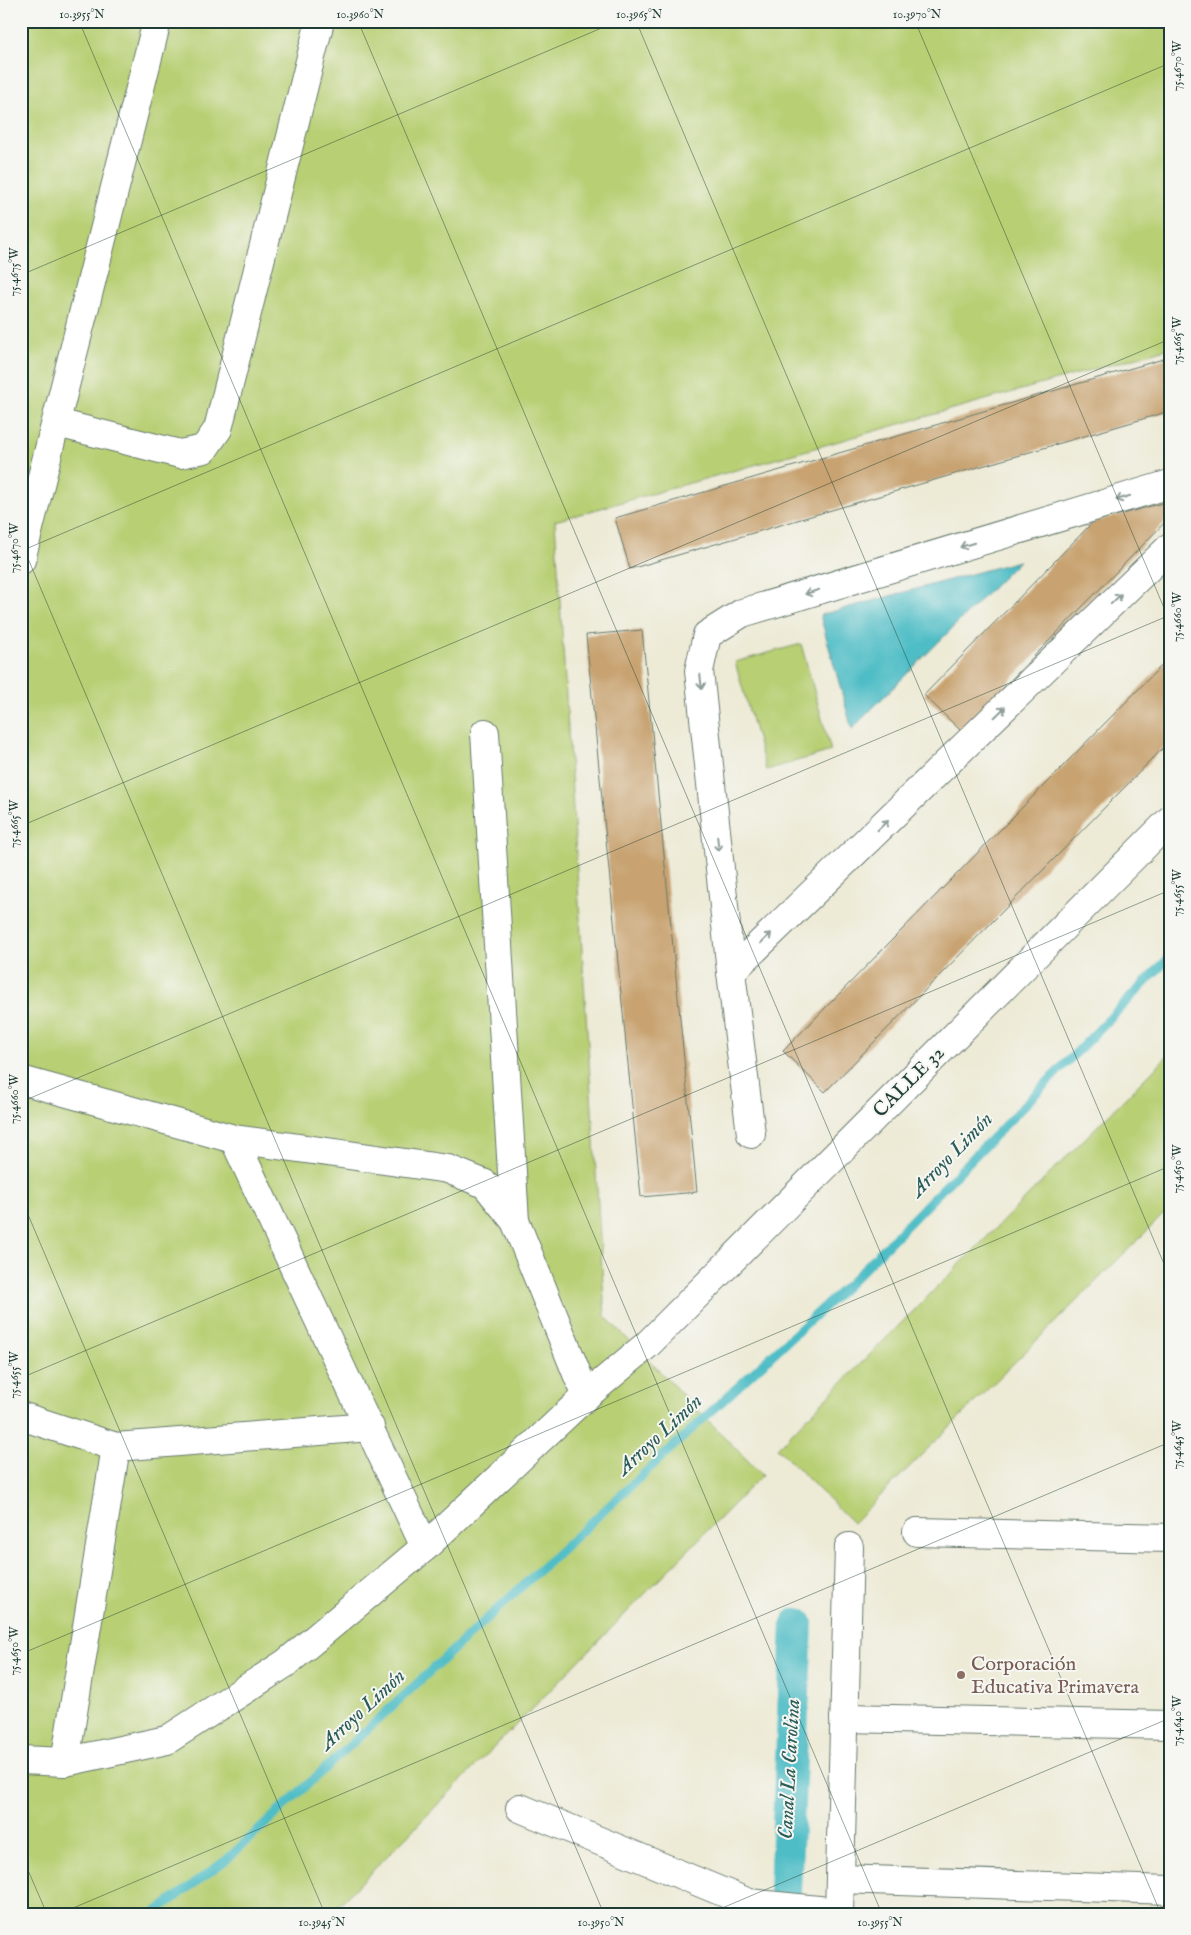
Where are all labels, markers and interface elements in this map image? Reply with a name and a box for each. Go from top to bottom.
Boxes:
text: 10.3955°N [59,7,105,22]
text: 10.3960°N [336,7,384,22]
text: 10.3965°N [616,7,663,22]
text: 10.3970°N [893,7,942,22]
text: 75.4670°W [1170,40,1185,91]
text: 75.4675°W [7,247,22,296]
text: 75.4665°W [1170,316,1185,365]
one-way arrow [1115,494,1131,504]
text: 75.4670°W [7,522,22,573]
one-way arrow [960,541,976,551]
one-way arrow [804,588,820,598]
text: 75.4660°W [1170,592,1185,642]
one-way arrow [1110,593,1123,605]
one-way arrow [696,674,705,690]
one-way arrow [993,706,1006,718]
text: 75.4665°W [7,799,22,848]
one-way arrow [876,819,889,831]
one-way arrow [713,836,722,852]
text: 75.4655°W [1170,869,1185,917]
one-way arrow [760,932,772,944]
street label: CALLE 32 [868,1041,950,1123]
text: 75.4660°W [7,1074,22,1124]
water label: Arroyo Limón [903,1107,999,1205]
text: 75.4650°W [1170,1144,1185,1194]
text: 75.4655°W [7,1351,22,1399]
water label: Arroyo Limón [610,1388,709,1483]
text: 75.4645°W [1170,1420,1185,1470]
text: 75.4650°W [7,1626,22,1676]
place label: Corporación Educativa Primavera [971,1652,1139,1700]
water label: Arroyo Limón [313,1663,412,1758]
marker: Corporación Educativa Primavera [955,1669,967,1681]
text: 75.4640°W [1170,1695,1185,1746]
water label: Canal La Carolina [773,1698,807,1840]
text: 10.3945°N [299,1915,346,1930]
text: 10.3950°N [578,1915,625,1930]
text: 10.3955°N [857,1915,903,1930]

